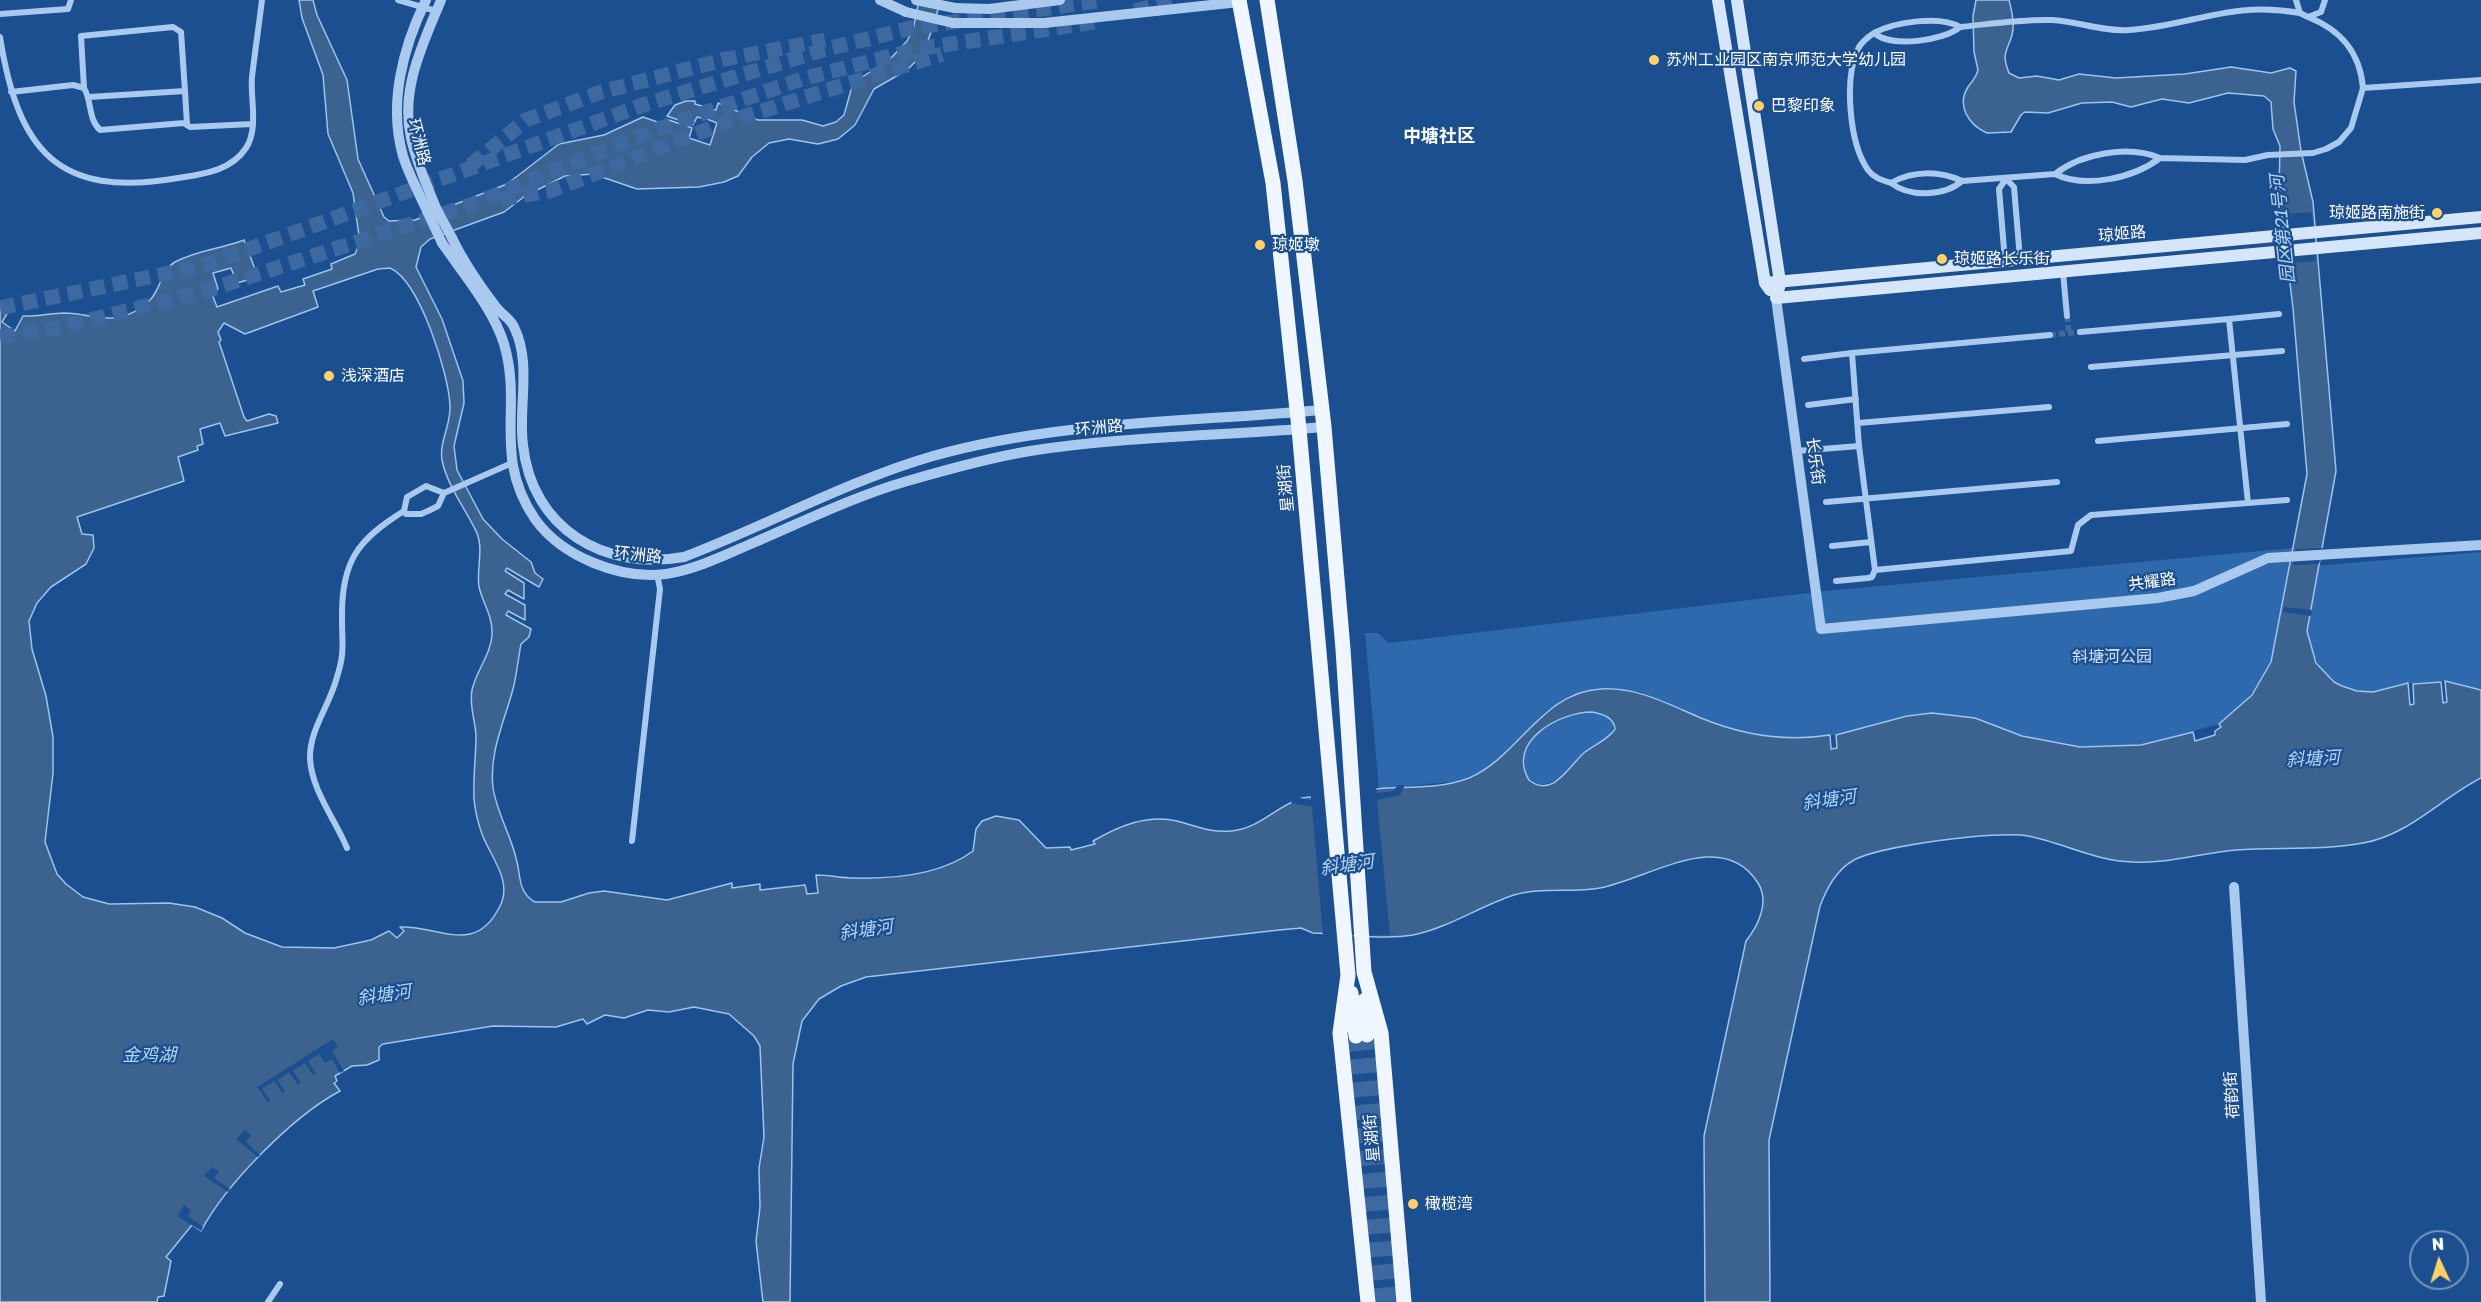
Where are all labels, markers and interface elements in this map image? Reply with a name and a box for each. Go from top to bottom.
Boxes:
place label: 苏州工业园区南京师范大学幼儿园 [1666,50,1906,70]
marker: 苏州工业园区南京师范大学幼儿园 [1647,53,1661,67]
place label: 巴黎印象 [1771,96,1835,116]
marker: 巴黎印象 [1752,99,1766,113]
street label: 环洲路 [404,116,434,168]
district label: 中塘社区 [1403,125,1475,147]
water label: 园区第21号河 [2267,174,2299,284]
place label: 琼姬路南施街 [2329,203,2425,223]
marker: 琼姬路南施街 [2430,206,2444,220]
street label: 琼姬路 [2097,222,2147,246]
place label: 琼姬墩 [1272,235,1320,255]
marker: 琼姬墩 [1253,238,1267,252]
place label: 琼姬路长乐街 [1954,249,2050,269]
marker: 琼姬路长乐街 [1935,252,1949,266]
place label: 浅深酒店 [341,366,405,386]
marker: 浅深酒店 [322,369,336,383]
street label: 环洲路 [1074,416,1124,440]
street label: 长乐街 [1802,436,1828,486]
street label: 星湖街 [1274,463,1298,513]
street label: 环洲路 [613,543,663,567]
street label: 共耀路 [2127,569,2177,595]
park label: 斜塘河公园 [2072,647,2152,667]
water label: 斜塘河 [2285,747,2341,771]
water label: 斜塘河 [1801,786,1857,814]
water label: 斜塘河 [1319,851,1375,879]
water label: 斜塘河 [838,916,894,944]
water label: 斜塘河 [356,981,412,1009]
water label: 金鸡湖 [122,1044,176,1066]
street label: 荷韵街 [2221,1070,2243,1120]
street label: 星湖街 [1360,1113,1384,1163]
place label: 橄榄湾 [1425,1194,1473,1214]
marker: 橄榄湾 [1406,1197,1420,1211]
north arrow [2409,1230,2469,1290]
text: N [2431,1234,2445,1254]

